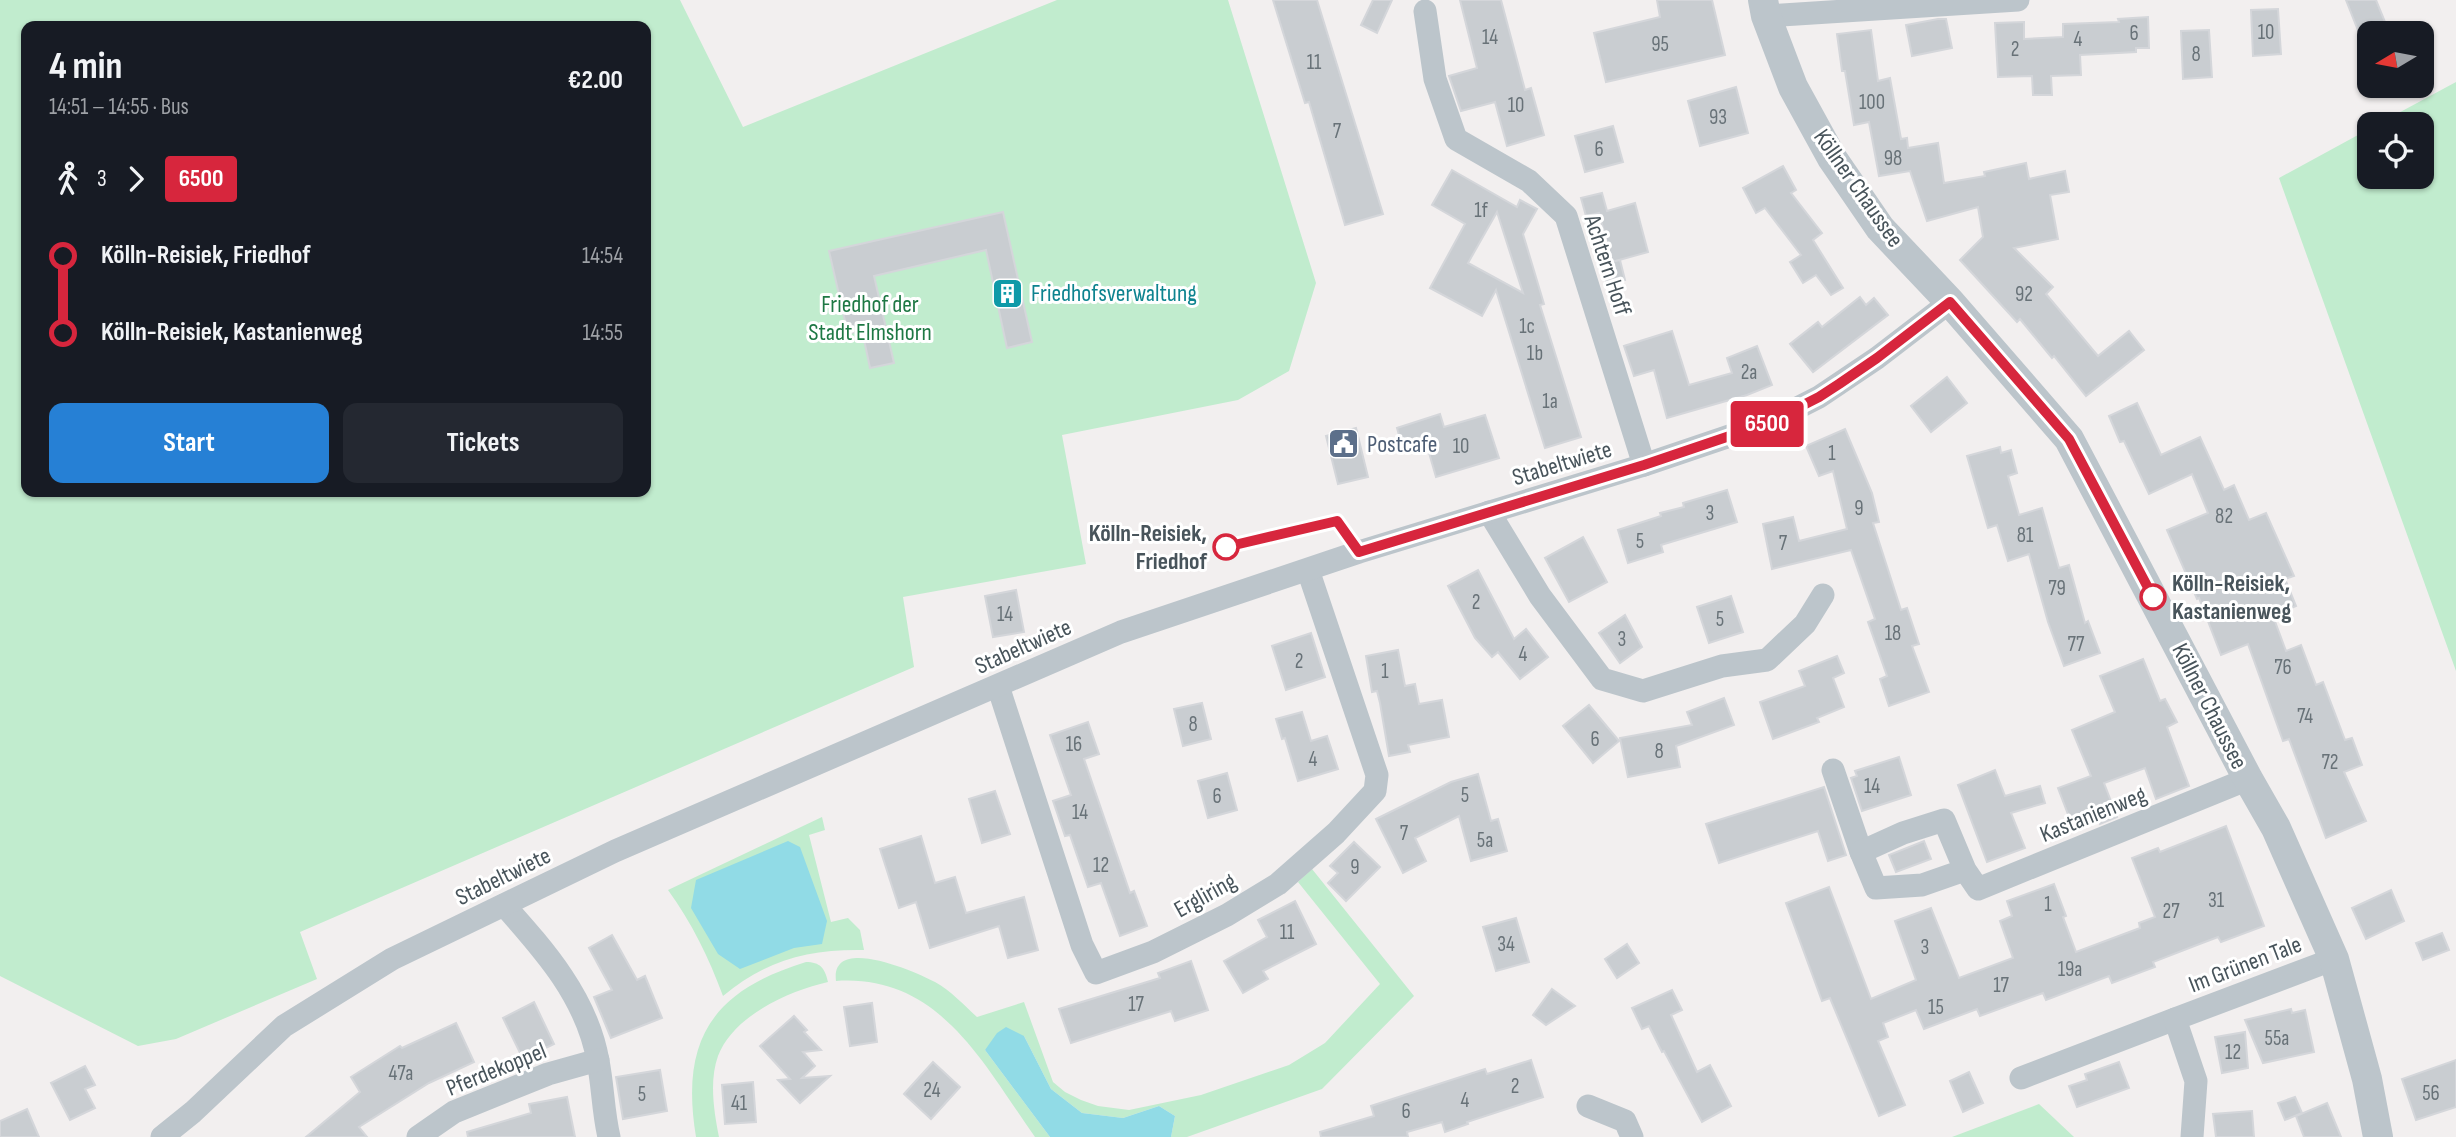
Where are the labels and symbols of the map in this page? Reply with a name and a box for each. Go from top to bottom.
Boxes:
house number: 10 [2258,20,2274,45]
house number: 6 [2129,21,2139,46]
north arrow [2357,21,2434,98]
house number: 14 [1482,25,1498,50]
house number: 4 [2074,27,2083,52]
house number: 95 [1651,32,1669,57]
house number: 2 [2011,37,2019,62]
house number: 8 [2191,42,2201,67]
house number: 11 [1307,50,1322,75]
house number: 100 [1859,90,1885,115]
house number: 10 [1508,93,1524,118]
house number: 93 [1709,105,1727,130]
house number: 7 [1333,119,1342,144]
street label: Köllner Chaussee [1807,124,1910,253]
house number: 6 [1594,137,1604,162]
house number: 98 [1884,146,1902,171]
house number: 1f [1474,198,1489,223]
street label: Achtern Hoff [1577,210,1637,319]
building icon: Friedhofsverwaltung [991,276,1025,310]
place label: Friedhofsverwaltung [1031,279,1197,308]
house number: 92 [2015,282,2033,307]
park label: Friedhof der Stadt Elmshorn [808,290,932,347]
house number: 1c [1519,314,1535,339]
house number: 1b [1527,341,1543,366]
house number: 2a [1741,360,1757,385]
house number: 1a [1542,389,1558,414]
line badge: 6500 [1718,401,1816,447]
public building icon: Postcafe [1327,427,1361,461]
place label: Postcafe [1367,430,1437,459]
house number: 10 [1453,434,1469,459]
street label: Stabeltwiete [1509,435,1615,492]
house number: 1 [1828,441,1836,466]
house number: 9 [1854,496,1864,521]
house number: 3 [1706,501,1714,526]
house number: 82 [2215,504,2233,529]
place label: Kölln-Reisiek, Friedhof [1089,519,1208,576]
house number: 81 [2017,523,2034,548]
house number: 5 [1636,529,1644,554]
house number: 7 [1779,531,1788,556]
marker: Kölln-Reisiek, Friedhof [1213,534,1239,560]
place label: Kölln-Reisiek, Kastanienweg [2172,569,2291,626]
house number: 79 [2048,576,2066,601]
marker: Kölln-Reisiek, Kastanienweg [2140,584,2166,610]
house number: 2 [1472,590,1480,615]
house number: 14 [997,602,1013,627]
house number: 5 [1716,607,1724,632]
street label: Stabeltwiete [971,612,1076,681]
house number: 18 [1885,621,1901,646]
house number: 3 [1618,627,1626,652]
house number: 77 [2068,632,2085,657]
street label: Köllner Chaussee [2165,638,2254,774]
house number: 4 [1519,642,1528,667]
house number: 2 [1295,649,1303,674]
house number: 76 [2274,655,2292,680]
house number: 1 [1381,659,1389,684]
house number: 74 [2297,704,2313,729]
house number: 8 [1188,712,1198,737]
house number: 6 [1590,727,1600,752]
house number: 16 [1066,732,1082,757]
house number: 8 [1654,739,1664,764]
house number: 4 [1309,747,1318,772]
house number: 72 [2321,750,2339,775]
house number: 14 [1864,774,1880,799]
street label: Kastanienweg [2036,780,2151,849]
house number: 5 [1461,783,1469,808]
house number: 6 [1212,784,1222,809]
house number: 14 [1072,800,1088,825]
house number: 7 [1400,821,1409,846]
house number: 5a [1477,828,1493,853]
street label: Stabeltwiete [451,841,556,912]
house number: 12 [1093,853,1109,878]
house number: 9 [1350,855,1360,880]
street label: Ergliring [1169,867,1241,924]
house number: 31 [2208,888,2225,913]
house number: 1 [2044,892,2052,917]
house number: 27 [2162,899,2180,924]
house number: 11 [1280,920,1295,945]
street label: Im Grünen Tale [2185,930,2306,999]
house number: 34 [1497,932,1515,957]
house number: 3 [1921,935,1929,960]
house number: 19a [2058,957,2082,982]
house number: 17 [1993,973,2009,998]
house number: 17 [1128,992,1144,1017]
house number: 15 [1928,995,1944,1020]
house number: 55a [2265,1026,2289,1051]
street label: Pferdekoppel [442,1036,550,1103]
house number: 12 [2225,1040,2241,1065]
house number: 47a [389,1061,413,1086]
house number: 2 [1511,1074,1519,1099]
house number: 24 [923,1078,941,1103]
house number: 56 [2422,1081,2440,1106]
house number: 5 [638,1082,646,1107]
house number: 4 [1461,1088,1470,1113]
house number: 41 [731,1091,748,1116]
house number: 6 [1401,1099,1411,1124]

